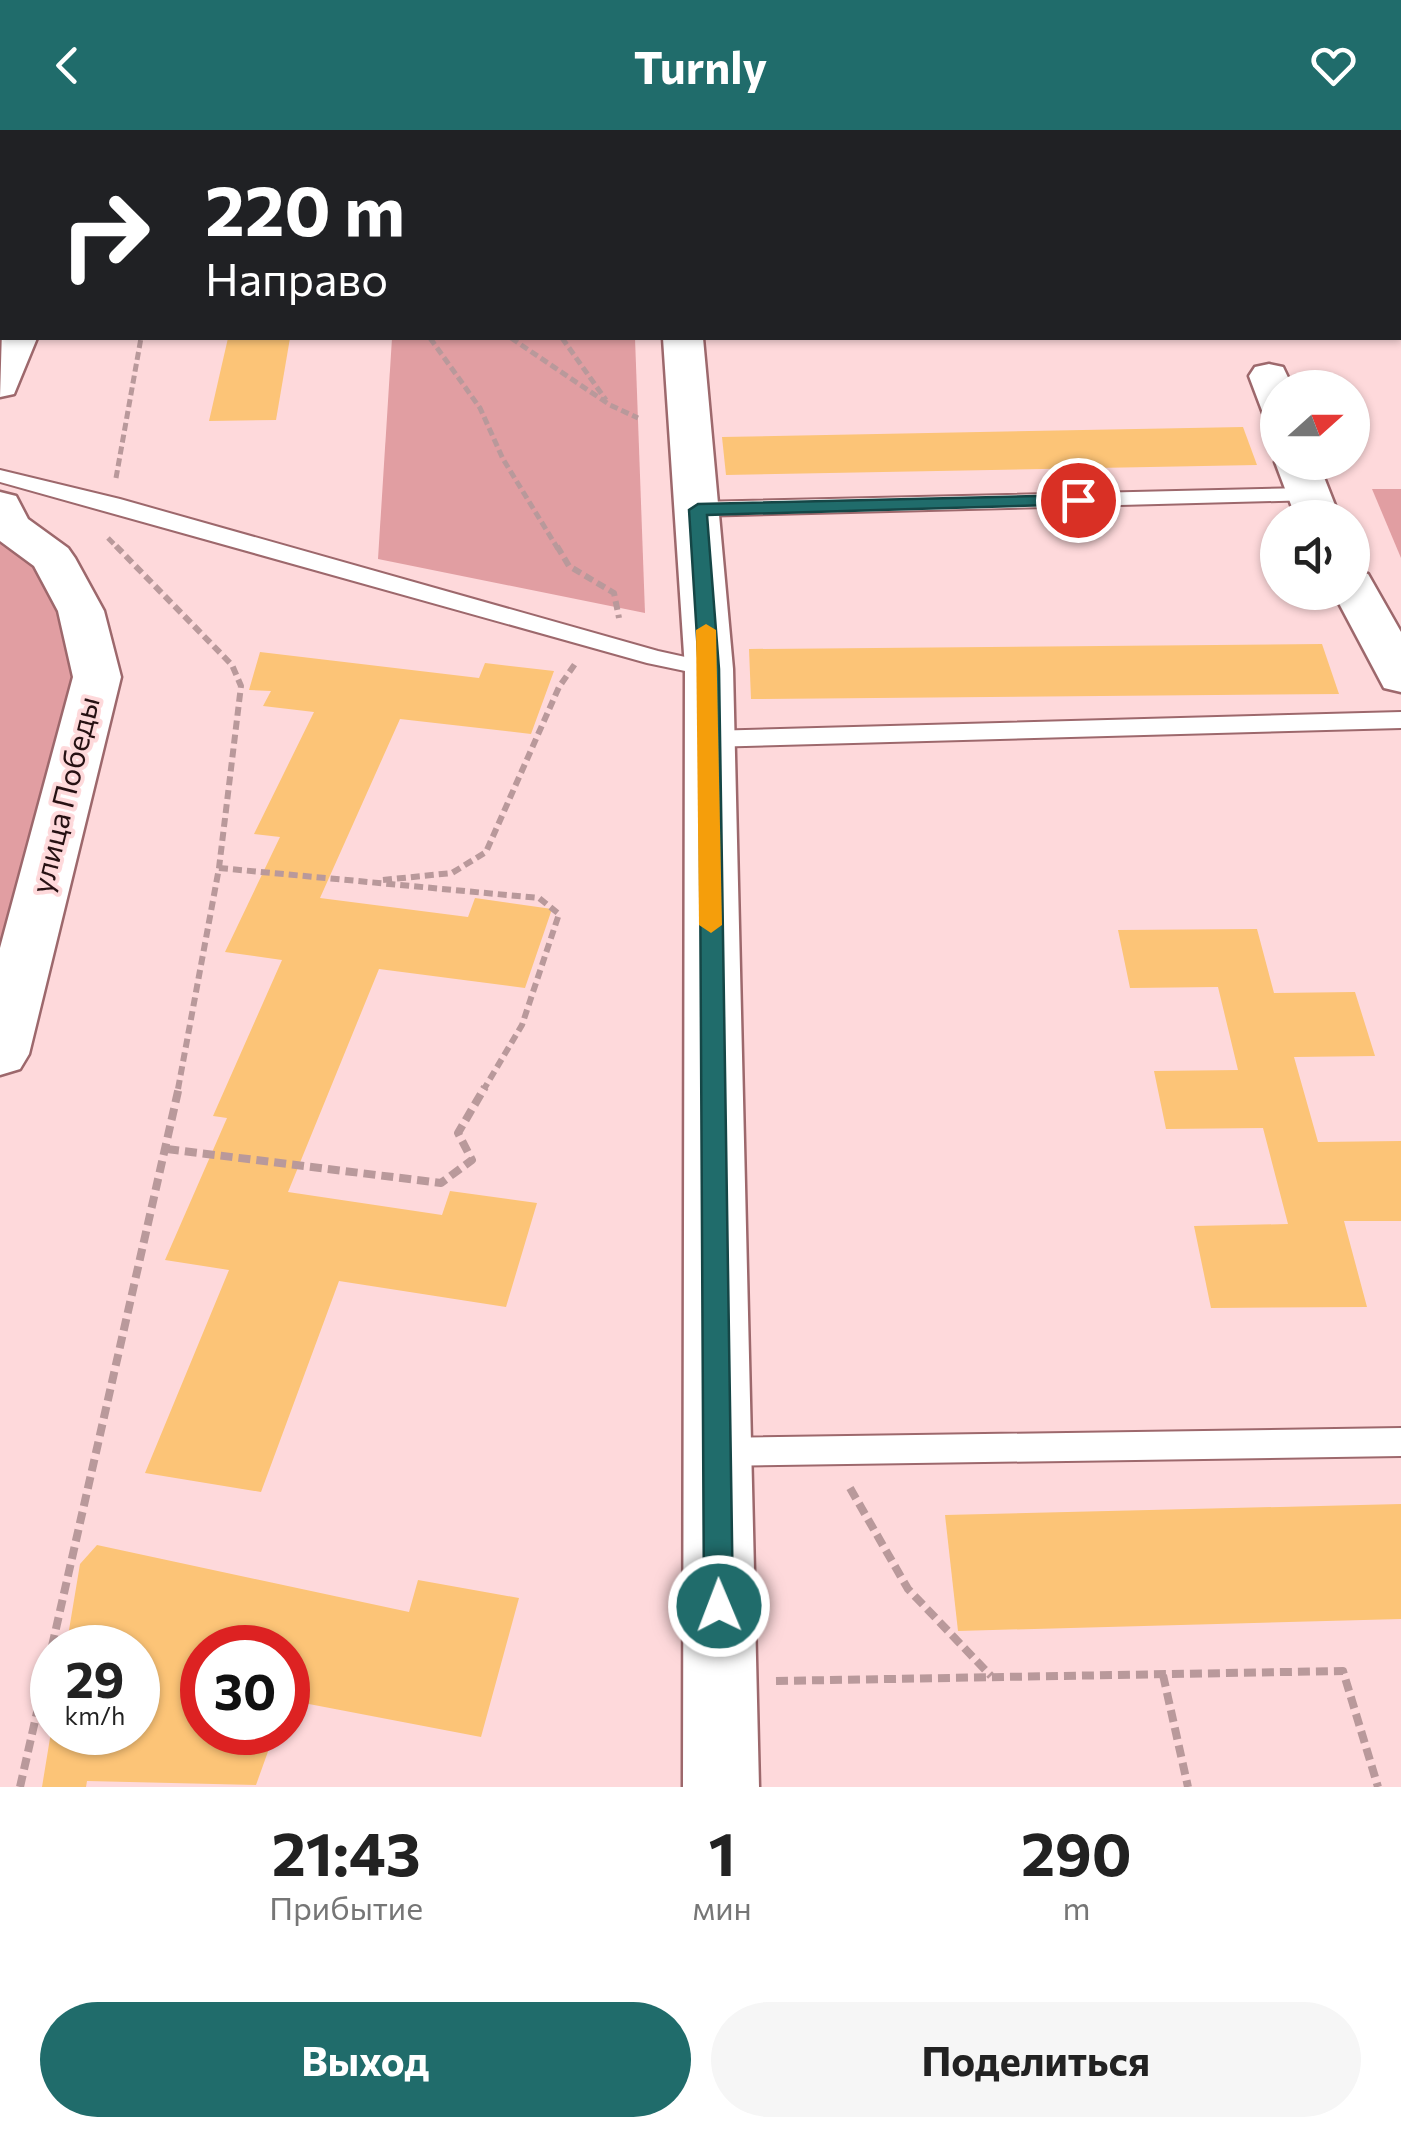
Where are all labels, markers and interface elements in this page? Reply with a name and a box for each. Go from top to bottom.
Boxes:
icon: back [40,38,95,93]
text: Turnly [634,38,767,93]
icon: heart [1306,38,1361,93]
text: 220 m [205,165,405,250]
icon: right [40,170,170,300]
text: Направо [205,250,388,305]
north arrow [1260,370,1370,480]
map controls [1260,370,1370,610]
pin [1036,458,1121,543]
icon: arrive [1051,473,1106,528]
button: sound [1260,500,1370,610]
street label: улица Победы [21,692,106,897]
position arrow [667,1554,771,1658]
speed limit sign: 30 [180,1625,310,1755]
text: 29 [65,1647,124,1708]
text: km/h [65,1700,125,1730]
text: 21:43 [272,1815,421,1888]
text: 1 [709,1815,736,1888]
text: 290 [1021,1815,1132,1888]
text: Прибытие [269,1887,423,1927]
text: мин [692,1887,752,1927]
text: m [1062,1887,1090,1927]
button: Выход [40,2002,691,2117]
button: Поделиться [711,2002,1361,2117]

